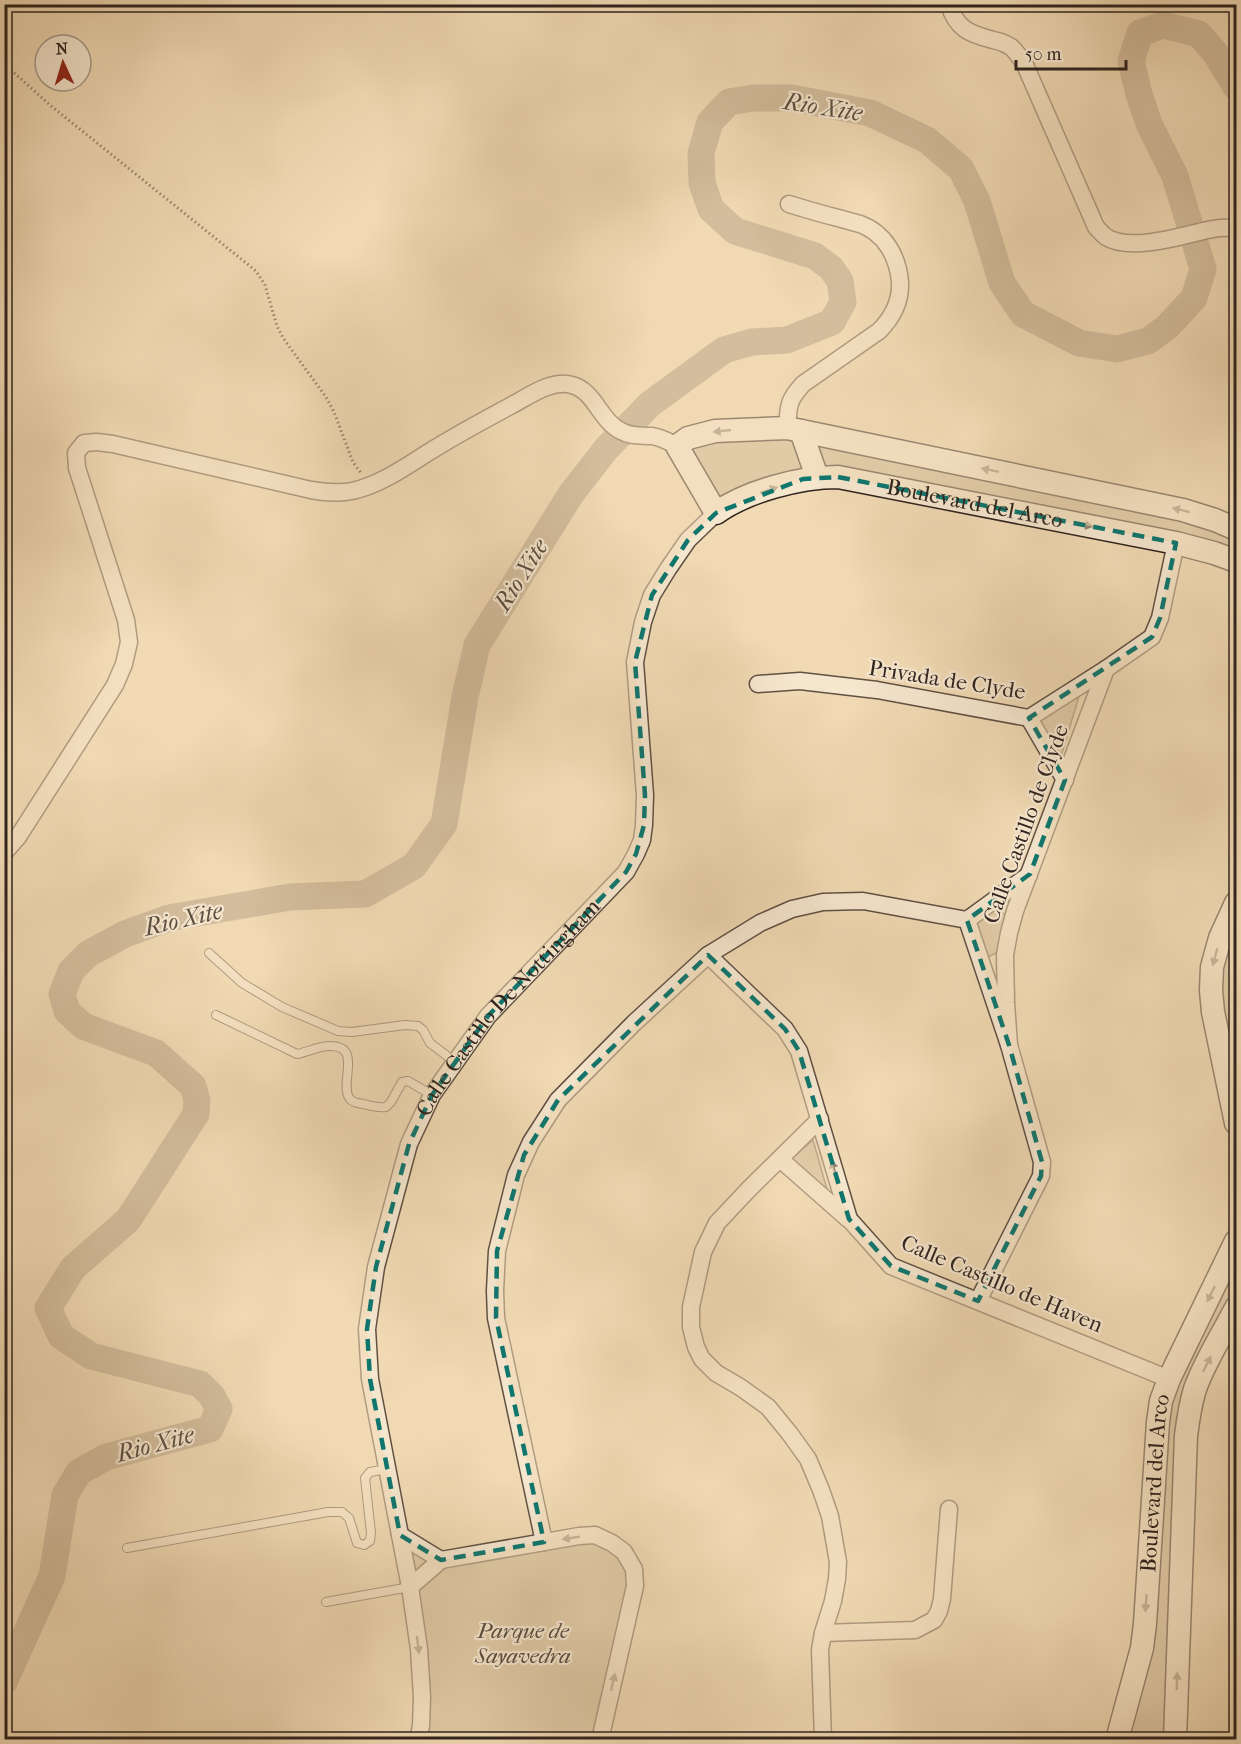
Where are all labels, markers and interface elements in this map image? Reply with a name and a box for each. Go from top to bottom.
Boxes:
north arrow [33,33,93,93]
scale bar [1016,33,1126,71]
text: N [55,39,70,58]
text: 50 m [1025,44,1062,65]
water label: Rio Xite [780,87,866,127]
one-way arrow [712,426,731,436]
one-way arrow [981,465,1000,474]
street label: Boulevard del Arco [884,474,1065,534]
one-way arrow [760,485,778,494]
one-way arrow [1172,505,1190,515]
one-way arrow [1075,521,1094,530]
water label: Rio Xite [487,533,555,618]
street label: Privada de Clyde [867,655,1027,705]
street label: Calle Castillo de Clyde [978,721,1074,927]
street label: Calle Castillo De Nottingham [411,893,606,1120]
water label: Rio Xite [139,896,226,942]
one-way arrow [1210,948,1219,966]
one-way arrow [829,1160,838,1178]
street label: Calle Castillo de Haven [897,1230,1107,1338]
one-way arrow [1206,1285,1215,1302]
one-way arrow [1202,1355,1212,1372]
street label: Boulevard del Arco [1135,1390,1176,1573]
water label: Rio Xite [111,1420,198,1468]
one-way arrow [561,1533,580,1542]
one-way arrow [1142,1594,1151,1613]
park label: Parque de Sayavedra [474,1618,571,1669]
one-way arrow [414,1635,423,1654]
one-way arrow [1172,1672,1182,1691]
one-way arrow [609,1673,618,1692]

